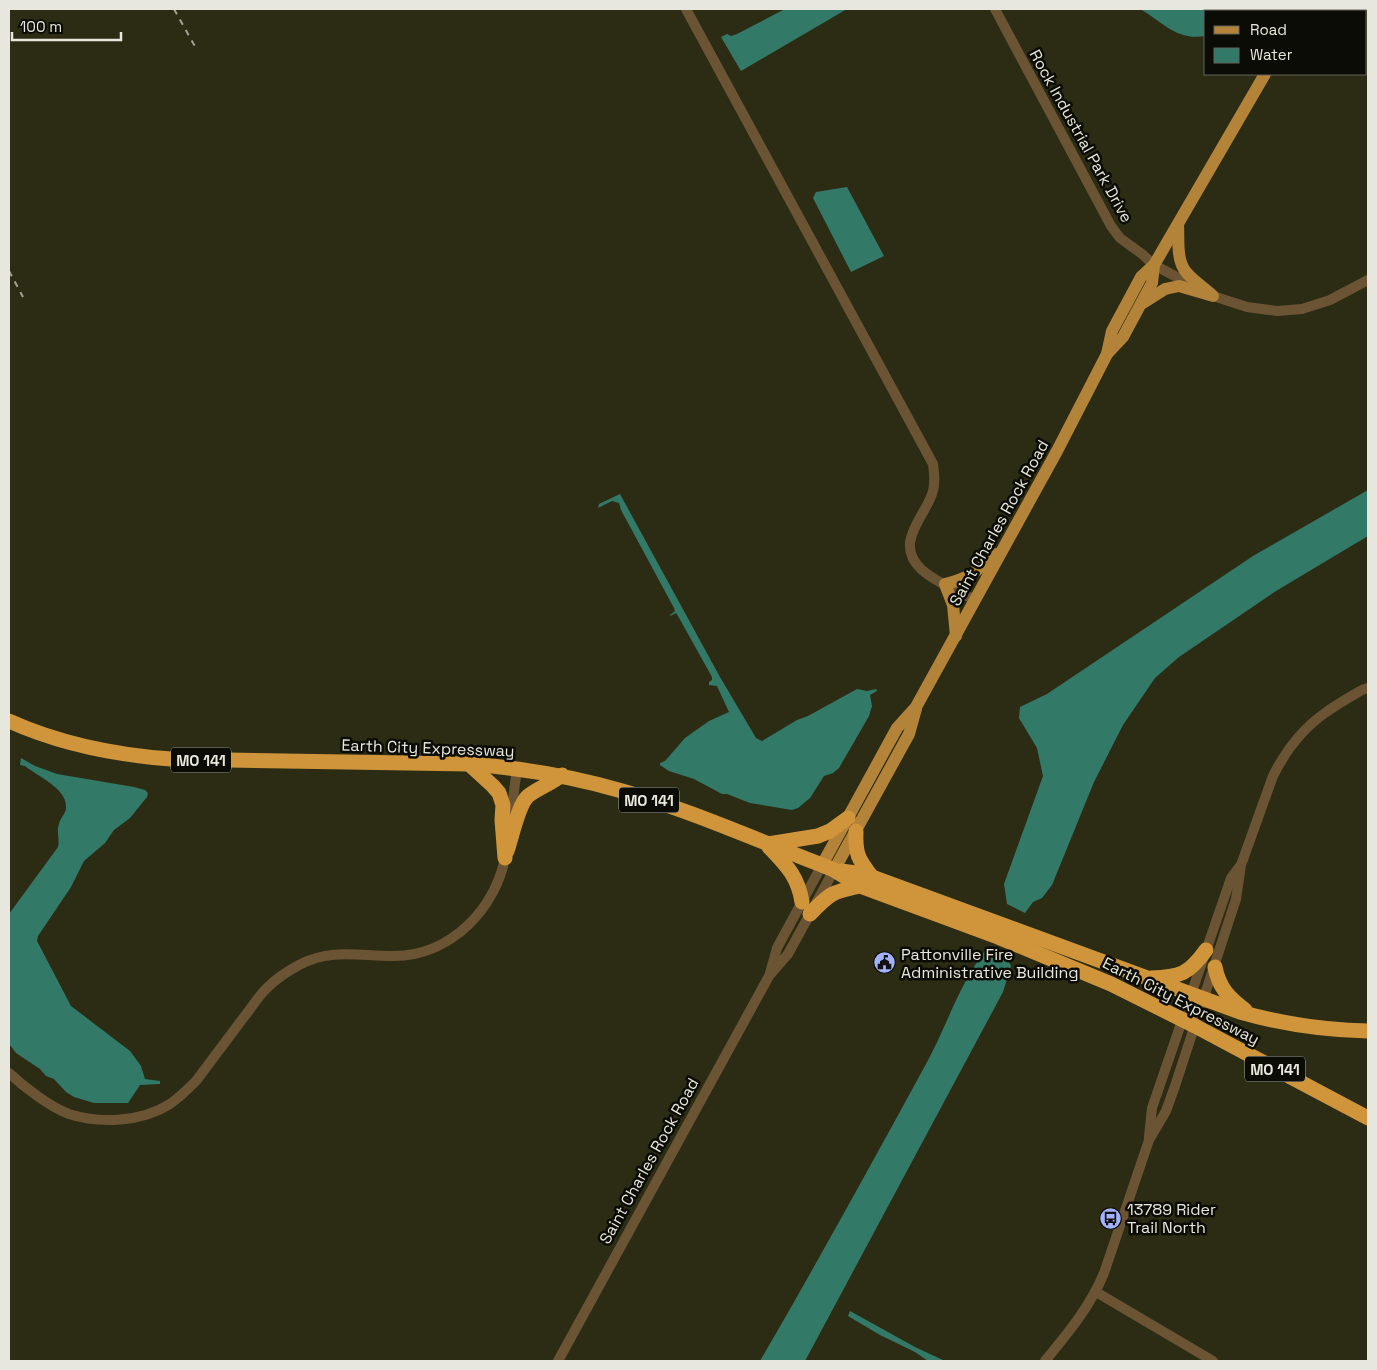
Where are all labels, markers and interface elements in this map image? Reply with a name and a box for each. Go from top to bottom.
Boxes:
scale bar [12,10,121,42]
legend [1204,10,1367,75]
text: 100 m [20,17,62,36]
text: Road [1250,20,1287,39]
text: Water [1250,45,1293,64]
street label: Rock Industrial Park Drive [1025,46,1137,226]
street label: Saint Charles Rock Road [945,436,1053,610]
street label: Earth City Expressway [341,734,515,762]
road number: MO 141 [171,748,231,772]
road number: MO 141 [619,788,679,812]
place label: Pattonville Fire Administrative Building [901,944,1079,983]
public building icon: Pattonville Fire Administrative Building [873,951,897,975]
street label: Earth City Expressway [1099,952,1263,1050]
road number: MO 141 [1245,1056,1305,1082]
street label: Saint Charles Rock Road [595,1074,703,1248]
place label: 13789 Rider Trail North [1127,1199,1216,1238]
bus stop icon: 13789 Rider Trail North [1099,1206,1123,1230]

